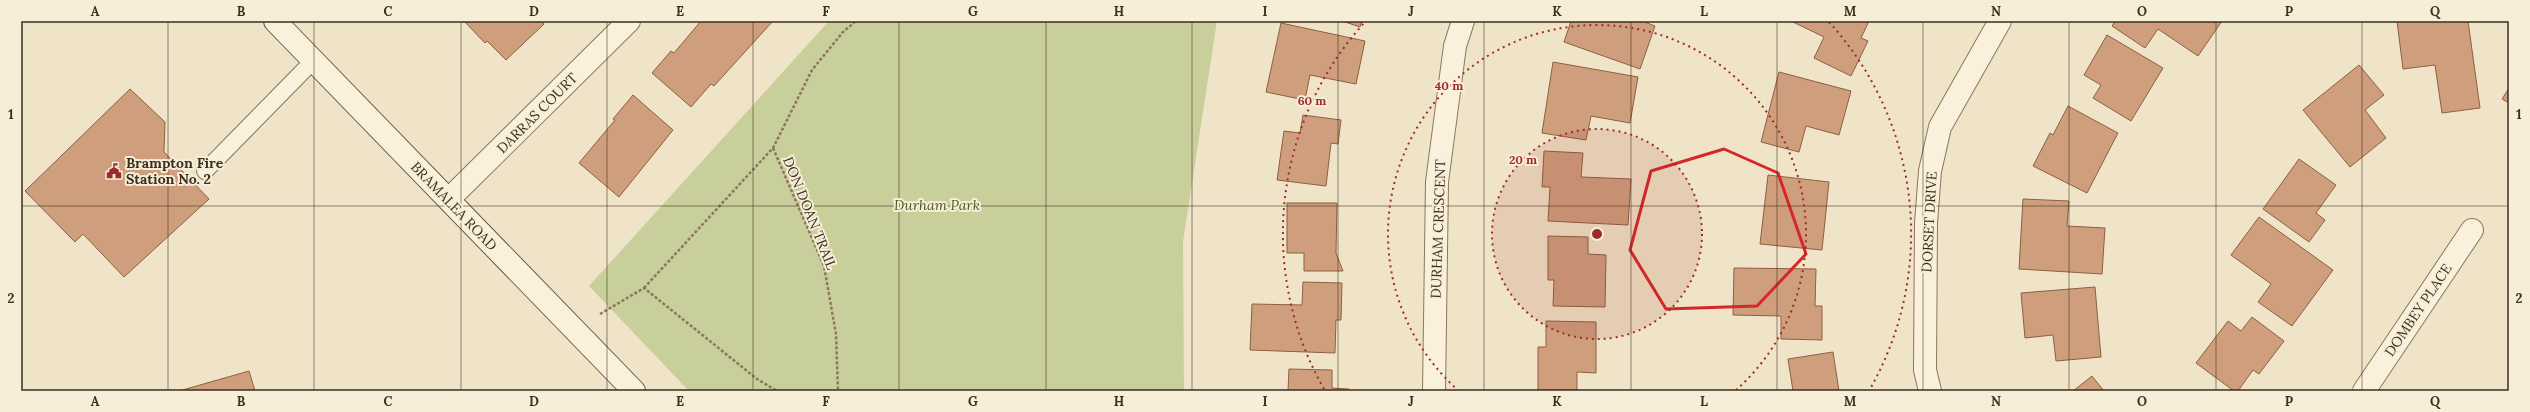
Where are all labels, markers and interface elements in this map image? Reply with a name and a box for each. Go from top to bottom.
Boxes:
text: A [91,3,100,20]
text: B [237,3,246,20]
text: C [384,3,393,20]
text: D [529,3,539,20]
text: E [676,3,684,20]
text: F [822,3,830,20]
text: G [968,3,978,20]
text: H [1114,3,1124,20]
text: I [1262,3,1268,20]
text: J [1408,3,1414,20]
text: K [1552,3,1562,20]
text: L [1700,3,1708,20]
text: M [1844,3,1857,20]
text: N [1991,3,2001,20]
text: O [2137,3,2147,20]
text: P [2285,3,2294,20]
text: Q [2430,3,2441,20]
street label: DARRAS COURT [493,69,581,157]
text: 40 m [1435,78,1463,93]
text: 60 m [1298,93,1326,108]
text: 1 [8,106,14,123]
text: 1 [2516,106,2522,123]
text: 20 m [1509,152,1537,167]
place label: Brampton Fire Station No. 2 [126,154,224,188]
street label: DON DOAN TRAIL [779,154,841,272]
street label: BRAMALEA ROAD [407,158,501,254]
street label: DURHAM CRESCENT [1427,159,1449,299]
public building icon: Brampton Fire Station No. 2 [105,162,123,180]
street label: DORSET DRIVE [1917,171,1941,273]
park label: Durham Park [894,196,980,214]
centre of rings [1590,227,1604,241]
street label: DOMBEY PLACE [2380,260,2456,360]
text: 2 [8,290,15,307]
text: 2 [2516,290,2523,307]
text: A [91,393,100,410]
text: B [237,393,246,410]
text: C [384,393,393,410]
text: D [529,393,539,410]
text: E [676,393,684,410]
text: F [822,393,830,410]
text: G [968,393,978,410]
text: H [1114,393,1124,410]
text: I [1262,393,1268,410]
text: J [1408,393,1414,410]
text: K [1552,393,1562,410]
text: L [1700,393,1708,410]
text: M [1844,393,1857,410]
text: N [1991,393,2001,410]
text: O [2137,393,2147,410]
text: P [2285,393,2294,410]
text: Q [2430,393,2441,410]

